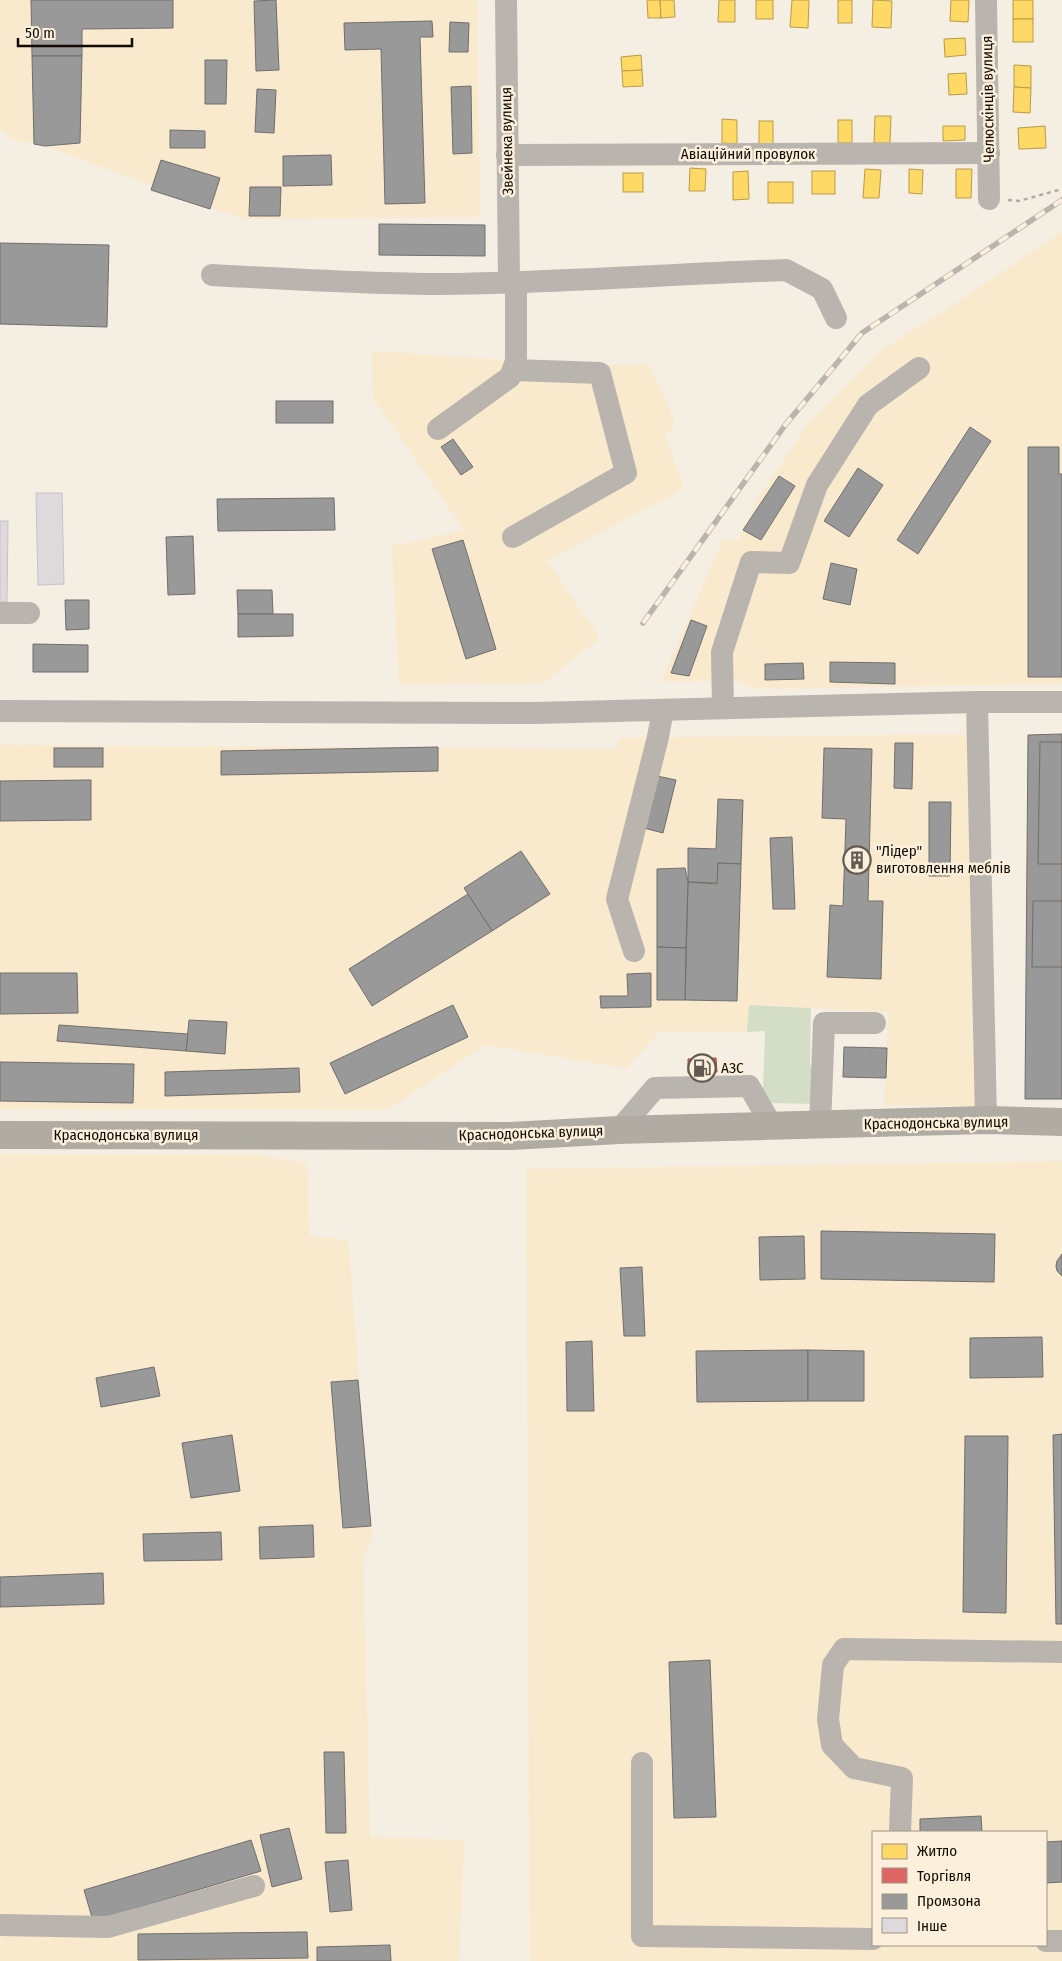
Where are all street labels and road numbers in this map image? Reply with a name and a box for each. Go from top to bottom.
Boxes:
street label: Челюскінців вулиця [978,35,998,163]
street label: Звейнека вулиця [497,87,517,195]
street label: Авіаційний провулок [681,145,815,163]
street label: Краснодонська вулиця [863,1113,1009,1133]
street label: Краснодонська вулиця [458,1121,604,1145]
street label: Краснодонська вулиця [54,1126,198,1144]

